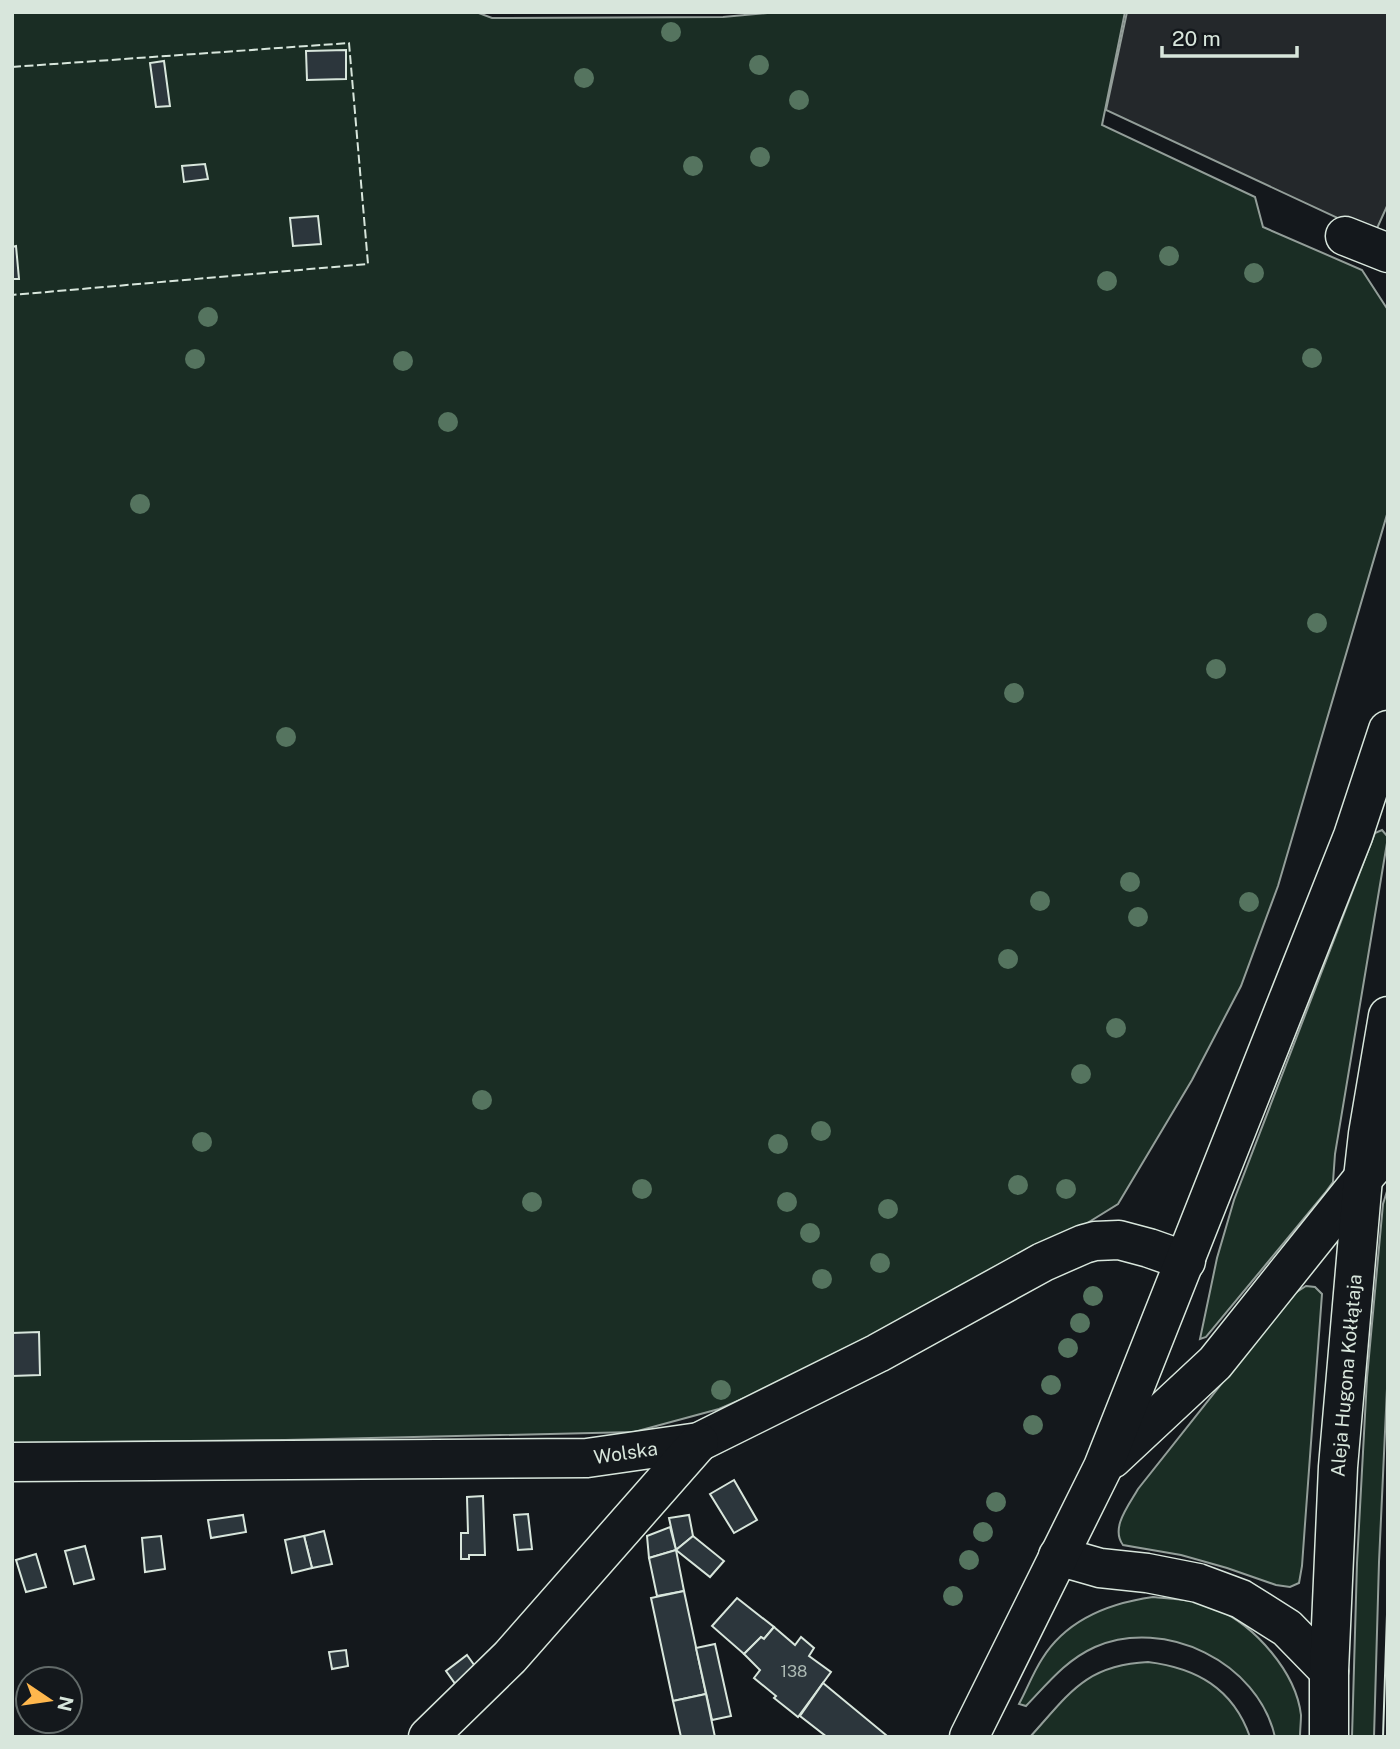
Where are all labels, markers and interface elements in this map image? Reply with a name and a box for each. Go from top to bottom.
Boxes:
scale bar [1162,14,1297,58]
text: 20 m [1172,26,1221,51]
street label: Aleja Hugona Kołłątaja [1327,1273,1366,1477]
street label: Wolska [592,1437,659,1468]
house number: 138 [781,1662,807,1681]
north arrow [14,1665,84,1735]
text: N [53,1694,78,1714]

